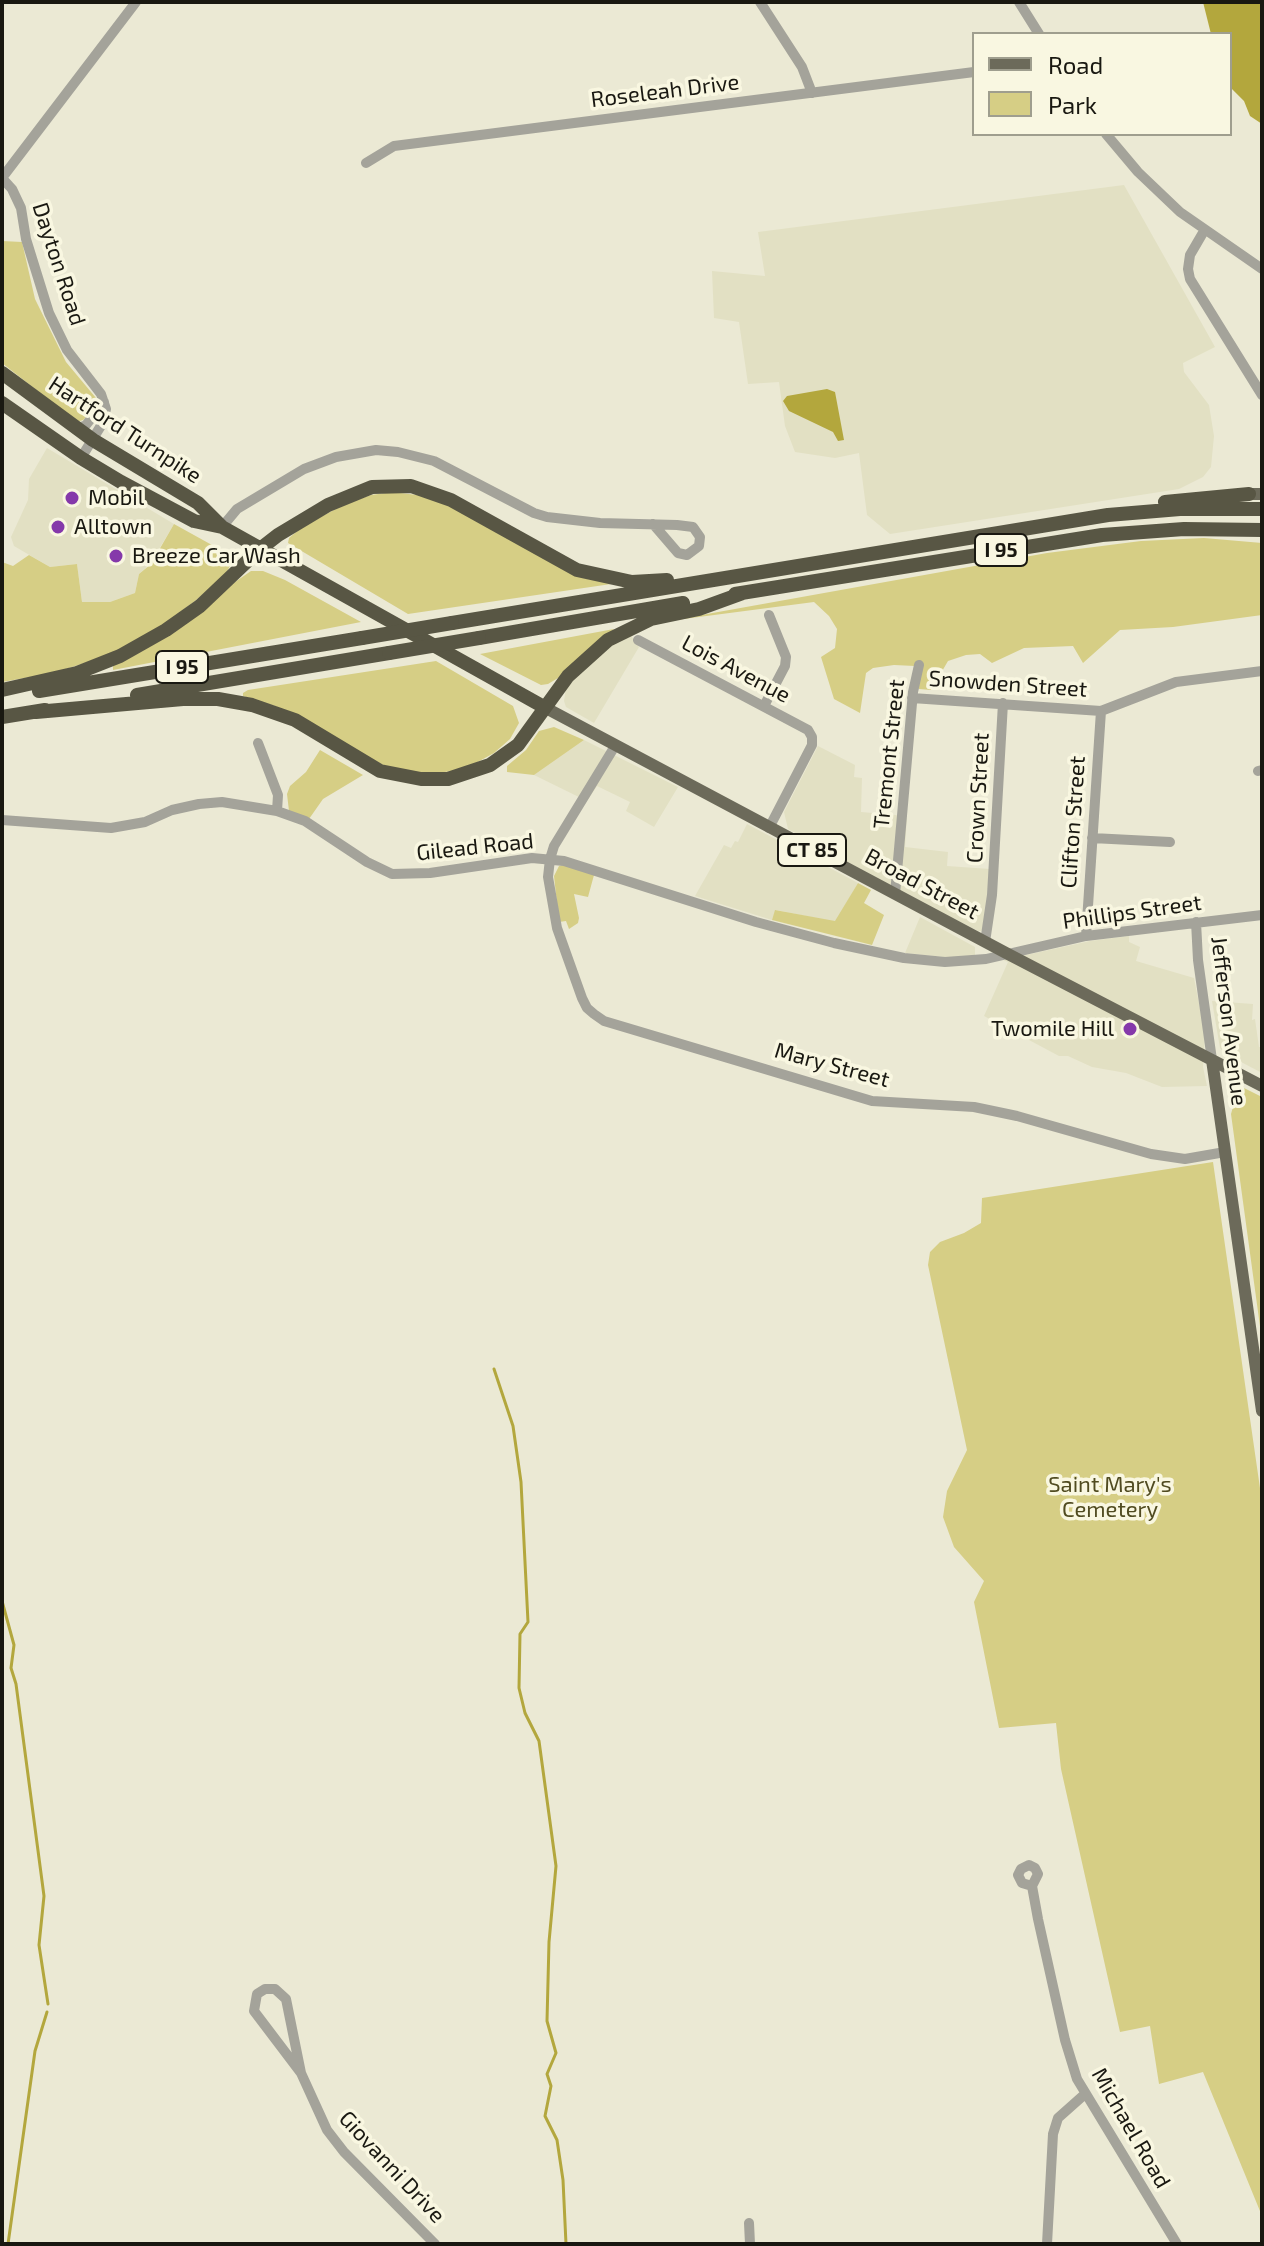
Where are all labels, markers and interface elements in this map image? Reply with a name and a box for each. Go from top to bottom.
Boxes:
legend [972,32,1232,136]
text: Road [1048,50,1103,79]
street label: Roseleah Drive [589,69,741,113]
text: Park [1048,90,1097,119]
street label: Dayton Road [27,199,91,329]
street label: Hartford Turnpike [44,371,206,489]
place label: Mobil [88,485,144,511]
marker: Mobil [63,489,81,507]
place label: Alltown [74,514,152,540]
marker: Alltown [49,518,67,536]
road number: I 95 [975,534,1027,566]
place label: Breeze Car Wash [132,543,301,569]
marker: Breeze Car Wash [107,547,125,565]
street label: Lois Avenue [677,629,795,709]
road number: I 95 [156,651,208,683]
street label: Snowden Street [928,665,1088,703]
street label: Tremont Street [868,678,910,830]
street label: Crown Street [961,732,995,864]
street label: Clifton Street [1055,755,1091,889]
street label: Gilead Road [415,828,535,866]
road number: CT 85 [778,834,846,866]
street label: Broad Street [860,843,984,925]
street label: Phillips Street [1061,889,1203,935]
street label: Jefferson Avenue [1206,935,1252,1107]
place label: Twomile Hill [991,1016,1114,1042]
marker: Twomile Hill [1121,1020,1139,1038]
street label: Mary Street [772,1037,892,1093]
park label: Saint Mary's Cemetery [1048,1472,1172,1524]
street label: Michael Road [1086,2063,1176,2193]
street label: Giovanni Drive [333,2106,451,2228]

